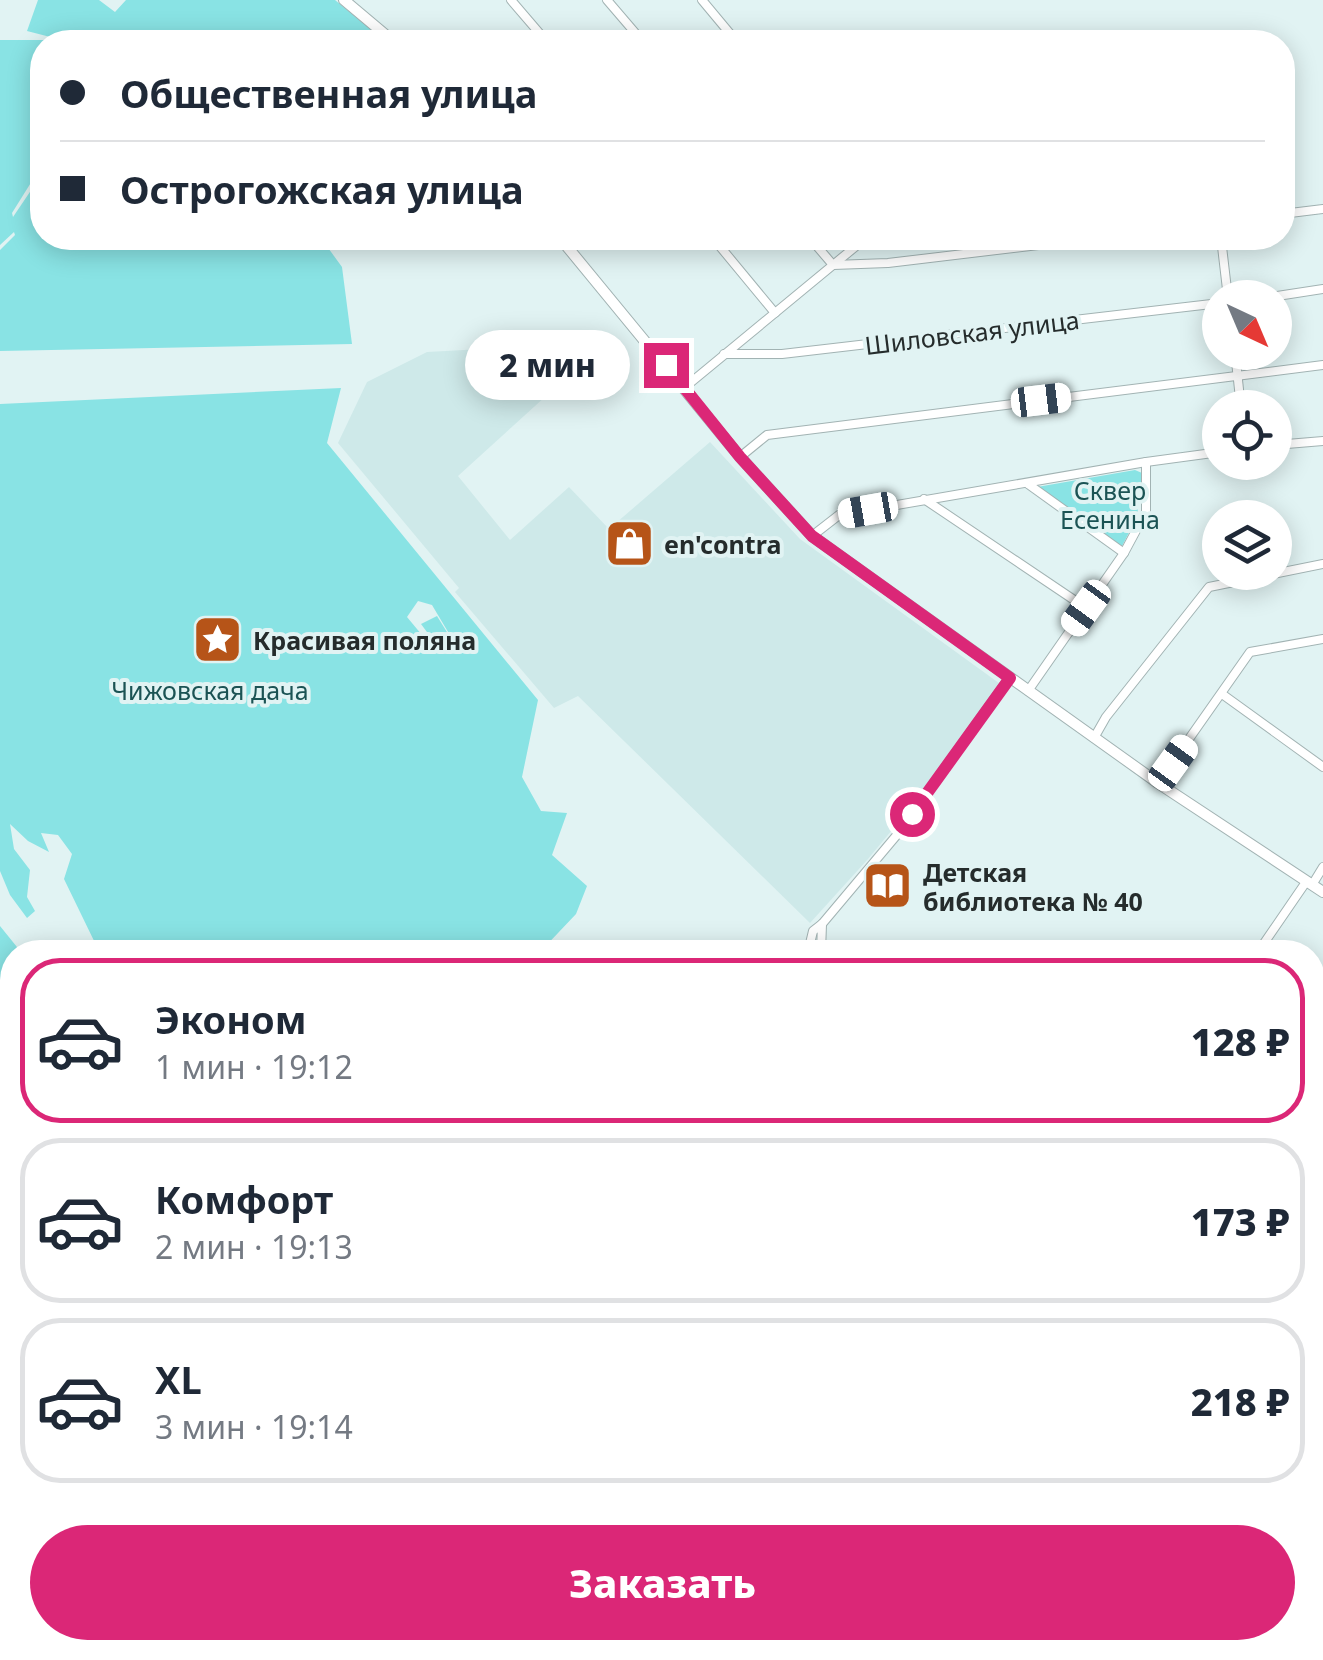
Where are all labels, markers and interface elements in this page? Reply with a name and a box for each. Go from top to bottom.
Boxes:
text: Общественная улица [120,67,537,119]
text: Острогожская улица [120,163,524,215]
north arrow [1202,280,1292,370]
map controls [1202,280,1292,590]
street label: Шиловская улица [863,302,1081,362]
callout: 2 мин [466,330,631,400]
text: 2 мин [499,343,596,386]
route end [644,343,689,388]
car [1009,381,1073,419]
button: locate [1202,390,1292,480]
park label: Сквер Есенина [1060,473,1160,536]
car [836,490,900,530]
button: layers [1202,500,1292,590]
shop icon: en'contra [603,518,655,570]
place label: en'contra [664,527,781,561]
car [1056,575,1116,641]
place icon: Красивая поляна [192,614,244,666]
place label: Красивая поляна [253,623,476,657]
park label: Чижовская дача [111,673,309,707]
car [1143,730,1203,796]
route start [890,792,935,837]
place label: Детская библиотека № 40 [923,855,1143,918]
library icon: Детская библиотека № 40 [862,860,914,912]
text: Эконом [155,993,307,1045]
icon: car [35,996,125,1086]
text: 128 ₽ [1191,1015,1290,1067]
text: 1 мин · 19:12 [155,1045,353,1088]
text: Комфорт [155,1173,333,1225]
icon: car [35,1176,125,1266]
text: 173 ₽ [1191,1195,1290,1247]
text: 2 мин · 19:13 [155,1225,353,1268]
text: XL [155,1353,202,1405]
icon: car [35,1356,125,1446]
text: 218 ₽ [1191,1375,1290,1427]
text: 3 мин · 19:14 [155,1405,353,1448]
button: Заказать [30,1525,1295,1640]

